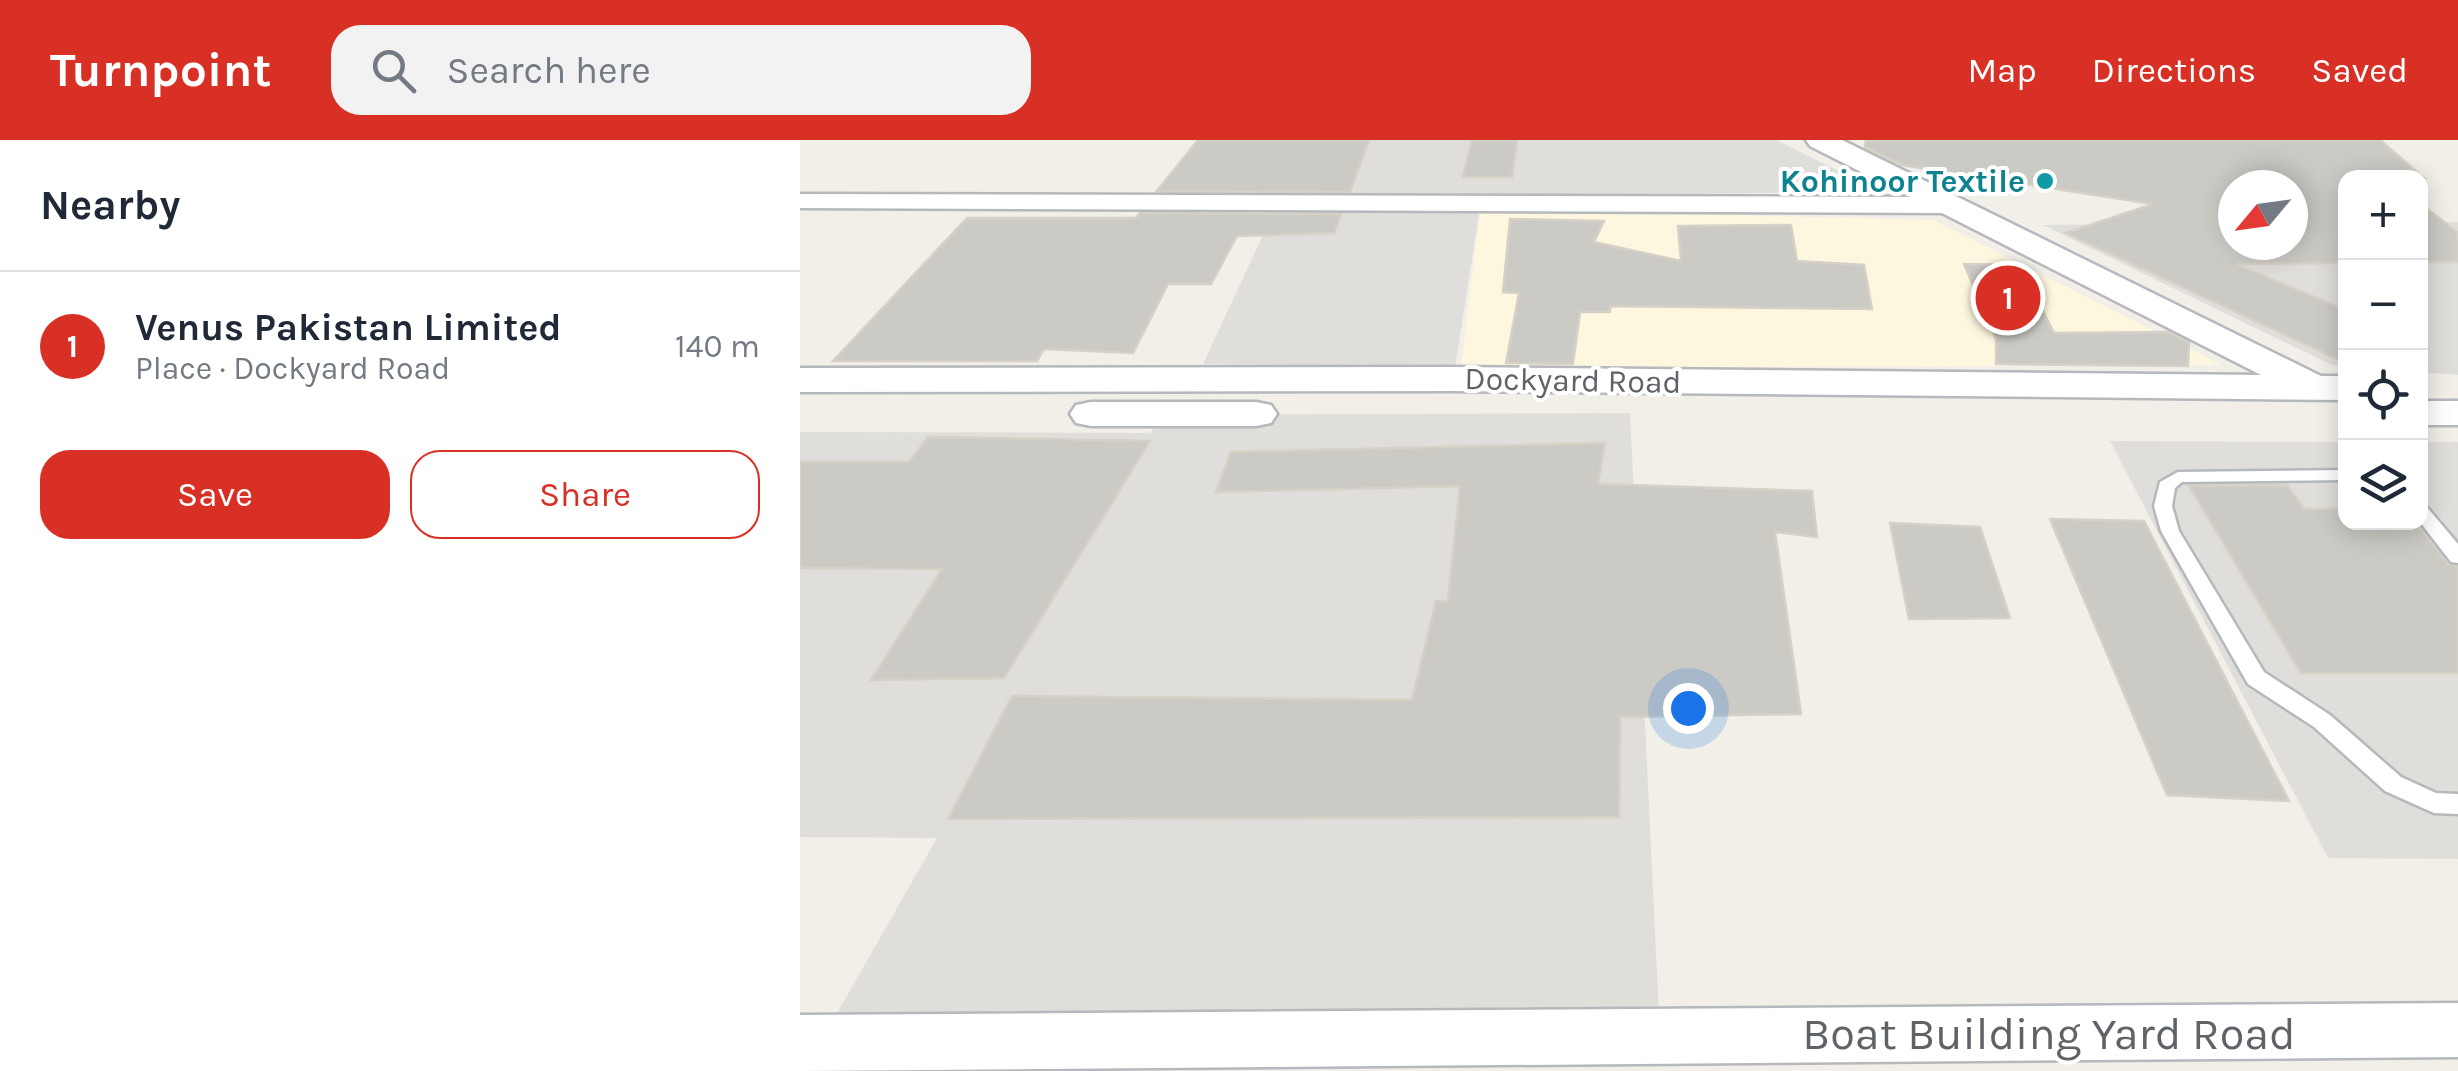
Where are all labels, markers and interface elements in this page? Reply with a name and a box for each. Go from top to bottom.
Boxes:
search box [331,25,1031,115]
text: Turnpoint [50,42,271,98]
icon: search [366,43,421,98]
text: Search here [446,48,651,93]
text: Map [1967,50,2037,91]
text: Directions [2092,50,2256,91]
text: Saved [2311,50,2408,91]
place label: Kohinoor Textile [1780,163,2025,200]
marker: Kohinoor Textile [2034,170,2056,192]
north arrow [2218,170,2308,260]
map controls [2338,170,2428,530]
button: + [2338,170,2428,260]
text: Nearby [40,180,180,230]
pin: 1 [1976,260,2040,336]
button: − [2338,260,2428,350]
text: Venus Pakistan Limited [135,305,562,350]
text: 1 [67,328,78,365]
text: 140 m [675,328,760,365]
text: Place · Dockyard Road [135,350,450,387]
button: locate [2338,350,2428,440]
street label: Dockyard Road [1464,360,1682,401]
button: layers [2338,440,2428,530]
button: Save [40,450,390,539]
button: Share [410,450,760,539]
your location [1663,683,1714,734]
street label: Boat Building Yard Road [1802,1008,2296,1061]

